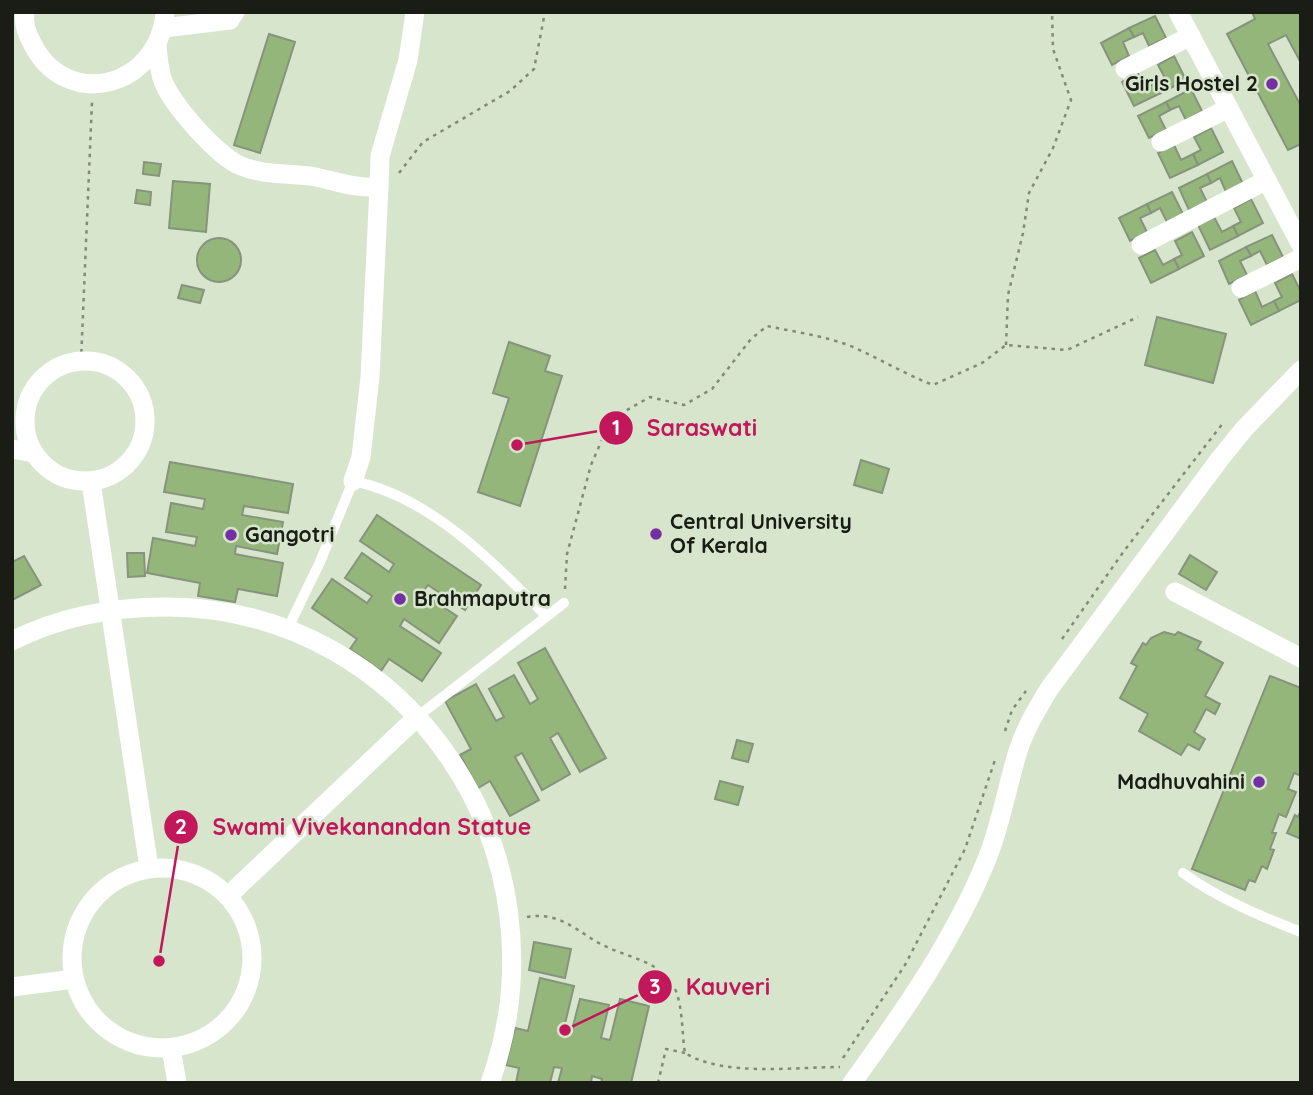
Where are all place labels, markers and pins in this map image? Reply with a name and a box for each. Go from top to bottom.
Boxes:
place label: Girls Hostel 2 [1125,70,1258,96]
marker: Girls Hostel 2 [1264,76,1280,92]
callout: Saraswati [598,406,771,450]
place label: Central University Of Kerala [670,508,852,558]
place label: Gangotri [245,521,334,547]
marker: Central University Of Kerala [648,526,664,542]
marker: Gangotri [223,527,239,543]
place label: Brahmaputra [414,585,551,611]
marker: Brahmaputra [392,591,408,607]
place label: Madhuvahini [1117,768,1245,794]
marker: Madhuvahini [1251,774,1267,790]
callout: Swami Vivekanandan Statue [164,805,546,849]
callout: Kauveri [637,965,785,1009]

